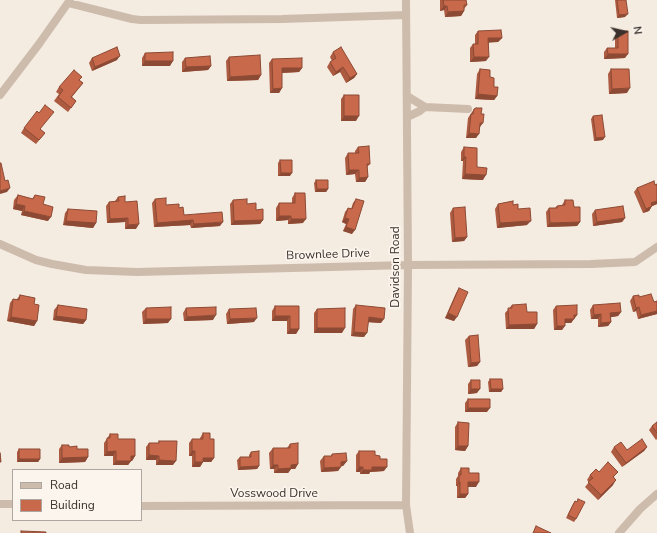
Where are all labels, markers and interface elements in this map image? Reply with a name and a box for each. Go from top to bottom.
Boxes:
north arrow [605,12,645,52]
text: N [629,25,645,35]
street label: Davidson Road [389,226,403,308]
street label: Brownlee Drive [286,246,370,264]
legend [12,469,142,521]
text: Road [50,477,78,493]
street label: Vosswood Drive [230,487,318,501]
text: Building [50,497,95,513]

